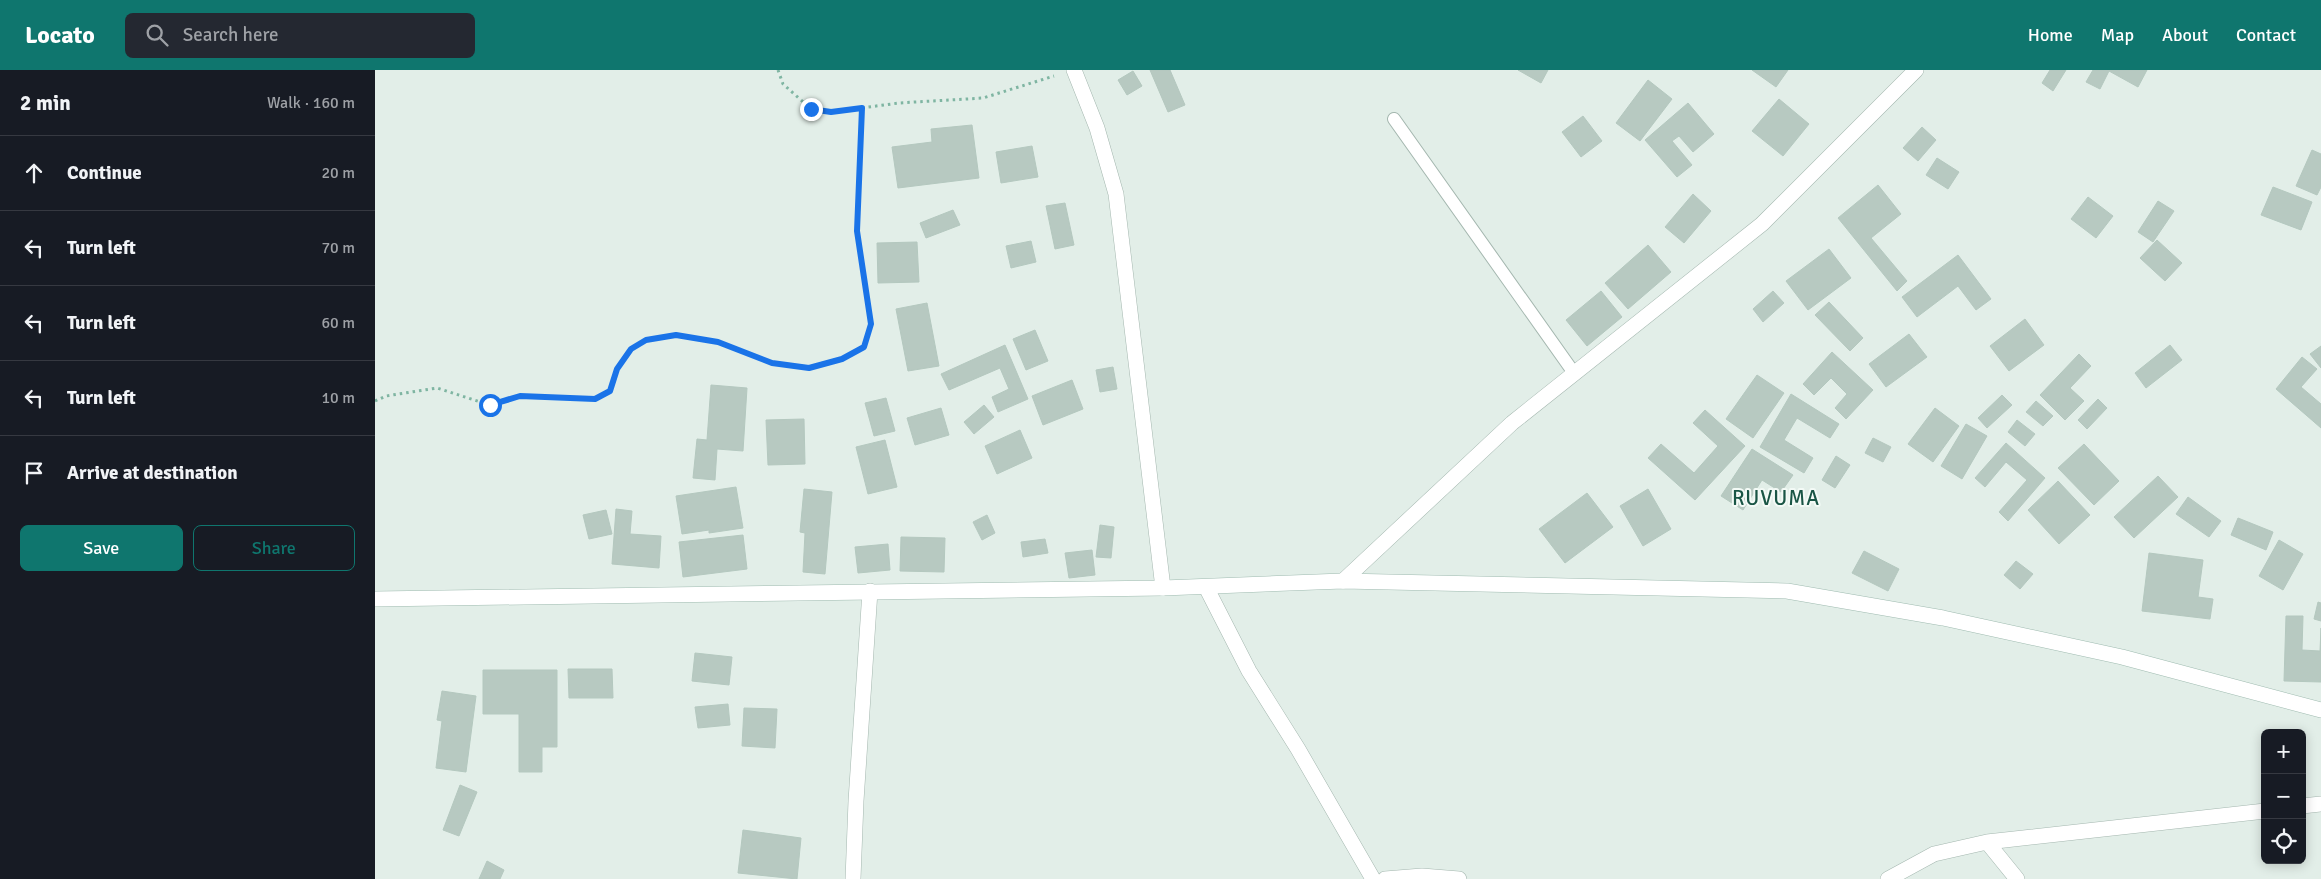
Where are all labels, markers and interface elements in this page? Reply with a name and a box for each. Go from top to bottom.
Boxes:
search box [125,13,475,58]
text: Locato [25,20,95,50]
icon: search [143,21,171,49]
text: Search here [183,23,279,47]
text: Home [2028,24,2073,46]
text: Map [2101,24,2134,46]
text: About [2162,24,2208,46]
text: Contact [2236,24,2296,46]
text: 2 min [20,90,71,116]
text: Walk · 160 m [267,93,355,113]
route end [800,98,823,121]
icon: ahead [20,159,48,187]
text: Continue [67,161,142,185]
text: 20 m [321,163,355,183]
icon: left [20,234,48,262]
text: Turn left [67,236,136,260]
text: 70 m [321,238,355,258]
icon: left [20,309,48,337]
text: Turn left [67,311,136,335]
text: 60 m [321,313,355,333]
icon: left [20,384,48,412]
text: Turn left [67,386,136,410]
text: 10 m [321,388,355,408]
route start [479,394,502,417]
icon: arrive [20,459,48,487]
text: Arrive at destination [67,461,238,485]
district label: RUVUMA [1732,485,1820,511]
button: Save [20,525,183,571]
button: Share [193,525,355,571]
map controls [2261,729,2306,864]
button: + [2261,729,2306,774]
button: − [2261,774,2306,819]
button: locate [2261,819,2306,864]

